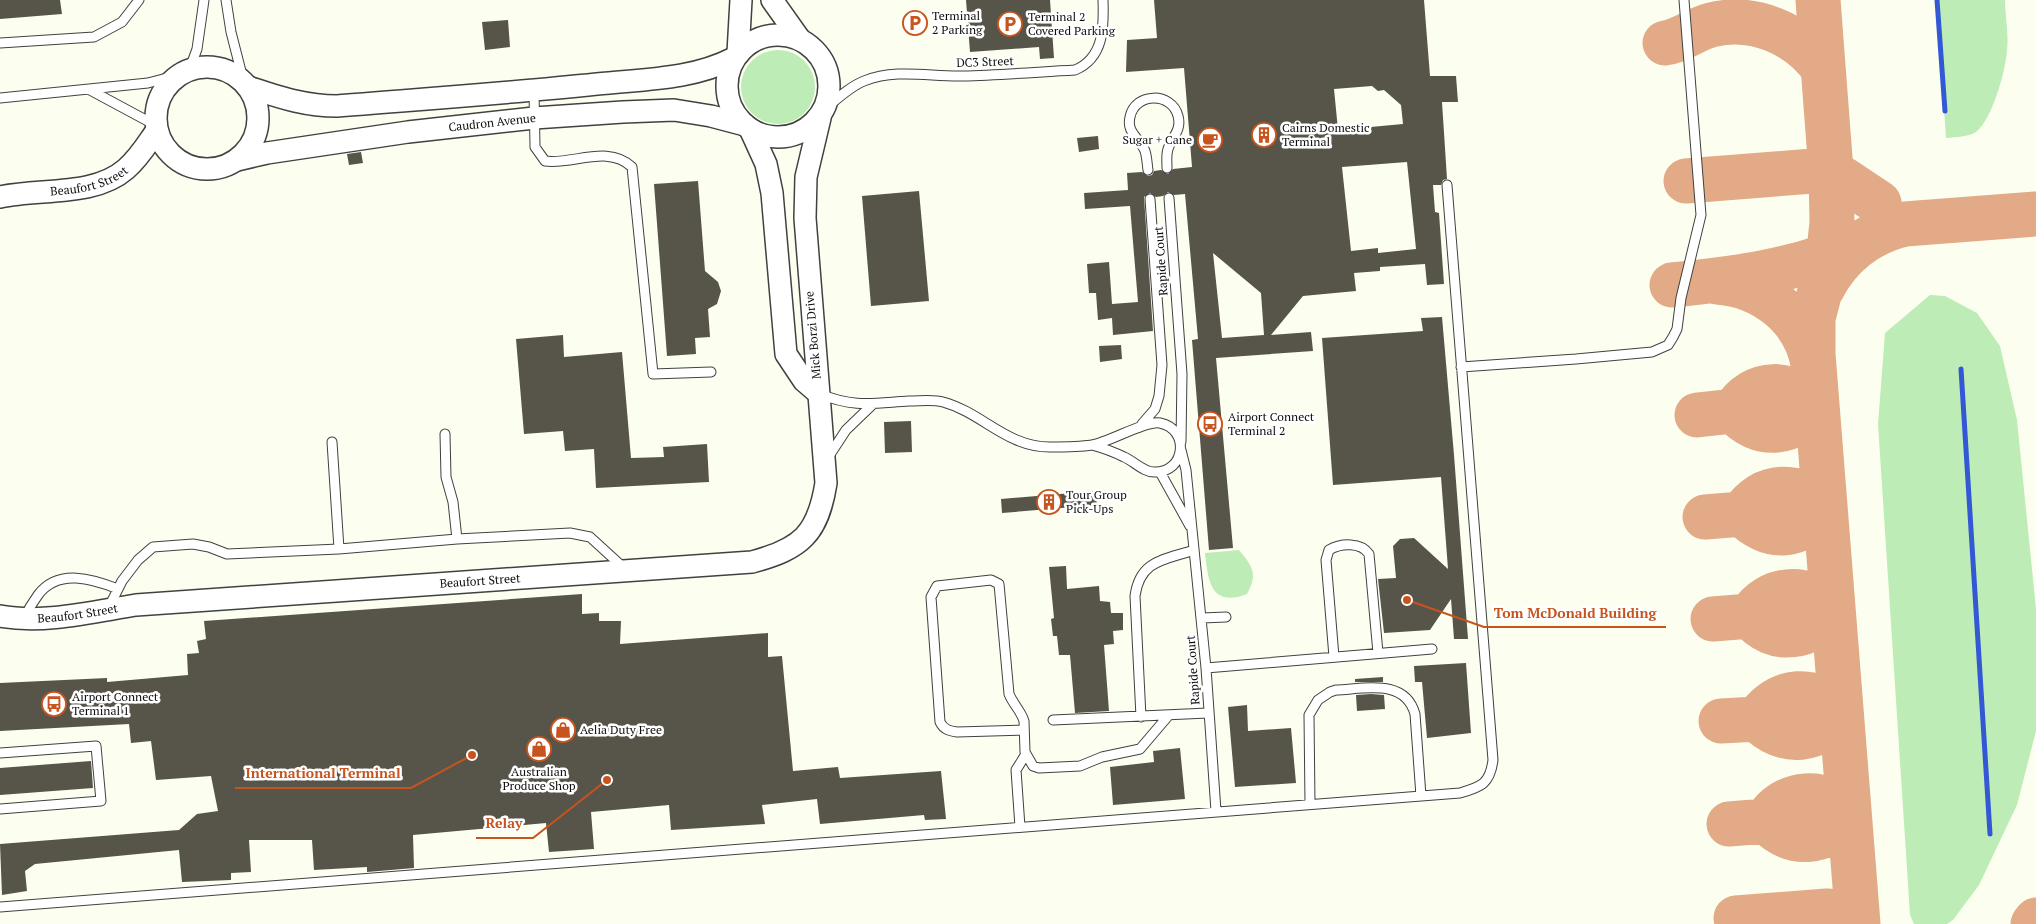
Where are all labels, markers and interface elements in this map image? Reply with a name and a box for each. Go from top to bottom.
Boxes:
place label: Terminal 2 Parking [932,8,983,37]
place label: Terminal 2 Covered Parking [1028,9,1116,38]
parking icon: Terminal 2 Parking [902,10,928,36]
parking icon: Terminal 2 Covered Parking [997,11,1023,37]
street label: DC3 Street [956,53,1015,70]
street label: Caudron Avenue [448,110,537,134]
place label: Cairns Domestic Terminal [1282,120,1370,149]
building icon: Cairns Domestic Terminal [1251,122,1277,148]
cafe icon: Sugar + Cane [1197,127,1223,153]
place label: Sugar + Cane [1123,132,1192,147]
street label: Beaufort Street [50,162,131,198]
street label: Rapide Court [1151,225,1170,296]
street label: Mick Borzi Drive [801,290,824,380]
place label: Airport Connect Terminal 2 [1228,409,1315,438]
bus stop icon: Airport Connect Terminal 2 [1197,411,1223,437]
place label: Tour Group Pick-Ups [1066,487,1127,516]
building icon: Tour Group Pick-Ups [1036,489,1062,515]
street label: Beaufort Street [439,570,521,591]
callout: Tom McDonald Building [1484,598,1666,627]
street label: Beaufort Street [37,600,119,626]
text: Tom McDonald Building [1494,603,1657,622]
street label: Rapide Court [1183,634,1202,705]
place label: Airport Connect Terminal 1 [72,689,159,718]
bus stop icon: Airport Connect Terminal 1 [41,691,67,717]
shop icon: Aelia Duty Free [550,717,576,743]
place label: Aelia Duty Free [580,722,662,737]
shop icon: Australian Produce Shop [526,736,552,762]
callout: International Terminal [235,759,411,788]
text: International Terminal [245,763,401,782]
place label: Australian Produce Shop [502,764,576,793]
callout: Relay [476,809,533,838]
text: Relay [486,813,523,832]

